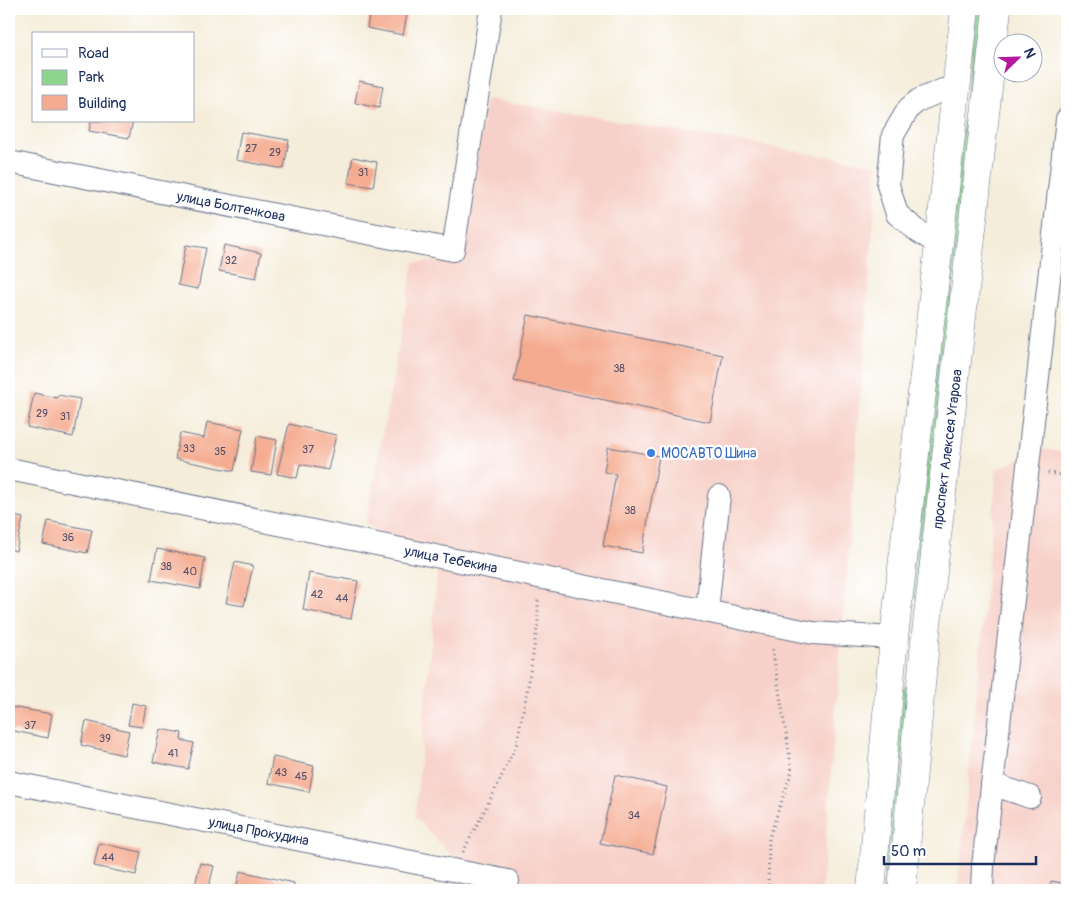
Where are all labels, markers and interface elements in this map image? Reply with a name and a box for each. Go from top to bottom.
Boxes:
legend [32,32,195,122]
north arrow [994,32,1044,82]
text: Road [78,44,109,63]
text: N [1020,45,1039,61]
text: Park [78,68,105,87]
text: Building [78,94,126,113]
house number: 27 [245,142,257,155]
house number: 29 [269,146,281,159]
house number: 31 [358,166,368,179]
street label: улица Болтенкова [174,187,287,225]
house number: 32 [225,254,237,267]
house number: 38 [613,362,625,375]
street label: проспект Алексея Угарова [929,368,966,530]
house number: 29 [36,407,48,420]
house number: 31 [60,410,70,423]
house number: 33 [183,442,195,455]
house number: 37 [302,443,314,456]
house number: 35 [214,445,226,458]
place label: МОСАВТО Шина [661,445,757,462]
marker: МОСАВТО Шина [645,447,657,459]
house number: 38 [624,504,636,517]
house number: 36 [62,531,74,544]
street label: улица Тебекина [402,542,499,577]
house number: 38 [160,560,172,573]
house number: 40 [183,565,197,578]
house number: 42 [311,588,323,601]
house number: 44 [336,592,349,605]
house number: 37 [24,719,36,732]
house number: 39 [99,732,111,745]
house number: 41 [168,747,178,760]
house number: 43 [275,766,287,779]
house number: 45 [295,770,307,783]
house number: 34 [628,809,641,822]
street label: улица Прокудина [206,813,310,850]
scale bar [884,834,1036,866]
text: 50 m [891,842,926,861]
house number: 44 [102,851,115,864]

